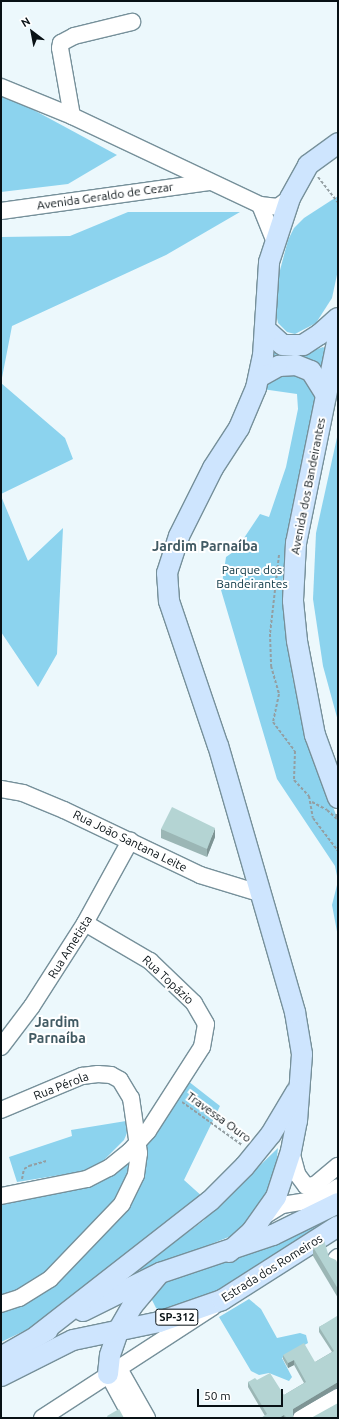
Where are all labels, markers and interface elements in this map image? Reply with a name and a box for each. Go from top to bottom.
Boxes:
north arrow [12,12,52,52]
text: N [19,15,32,29]
street label: Avenida Geraldo de Cezar [36,179,174,213]
street label: Avenida dos Bandeirantes [288,416,328,556]
district label: Jardim Parnaíba [152,538,258,554]
park label: Parque dos Bandeirantes [216,563,288,591]
street label: Rua João Santana Leite [71,807,189,875]
street label: Rua Ametista [45,913,95,981]
street label: Rua Topázio [139,953,197,1007]
district label: Jardim Parnaíba [28,1014,86,1046]
street label: Rua Pérola [31,1069,91,1103]
street label: Travessa Ouro [184,1089,254,1145]
street label: Estrada dos Romeiros [219,1231,325,1305]
road number: SP-312 [155,1308,199,1326]
scale bar [199,1381,285,1407]
text: 50 m [204,1389,231,1402]

